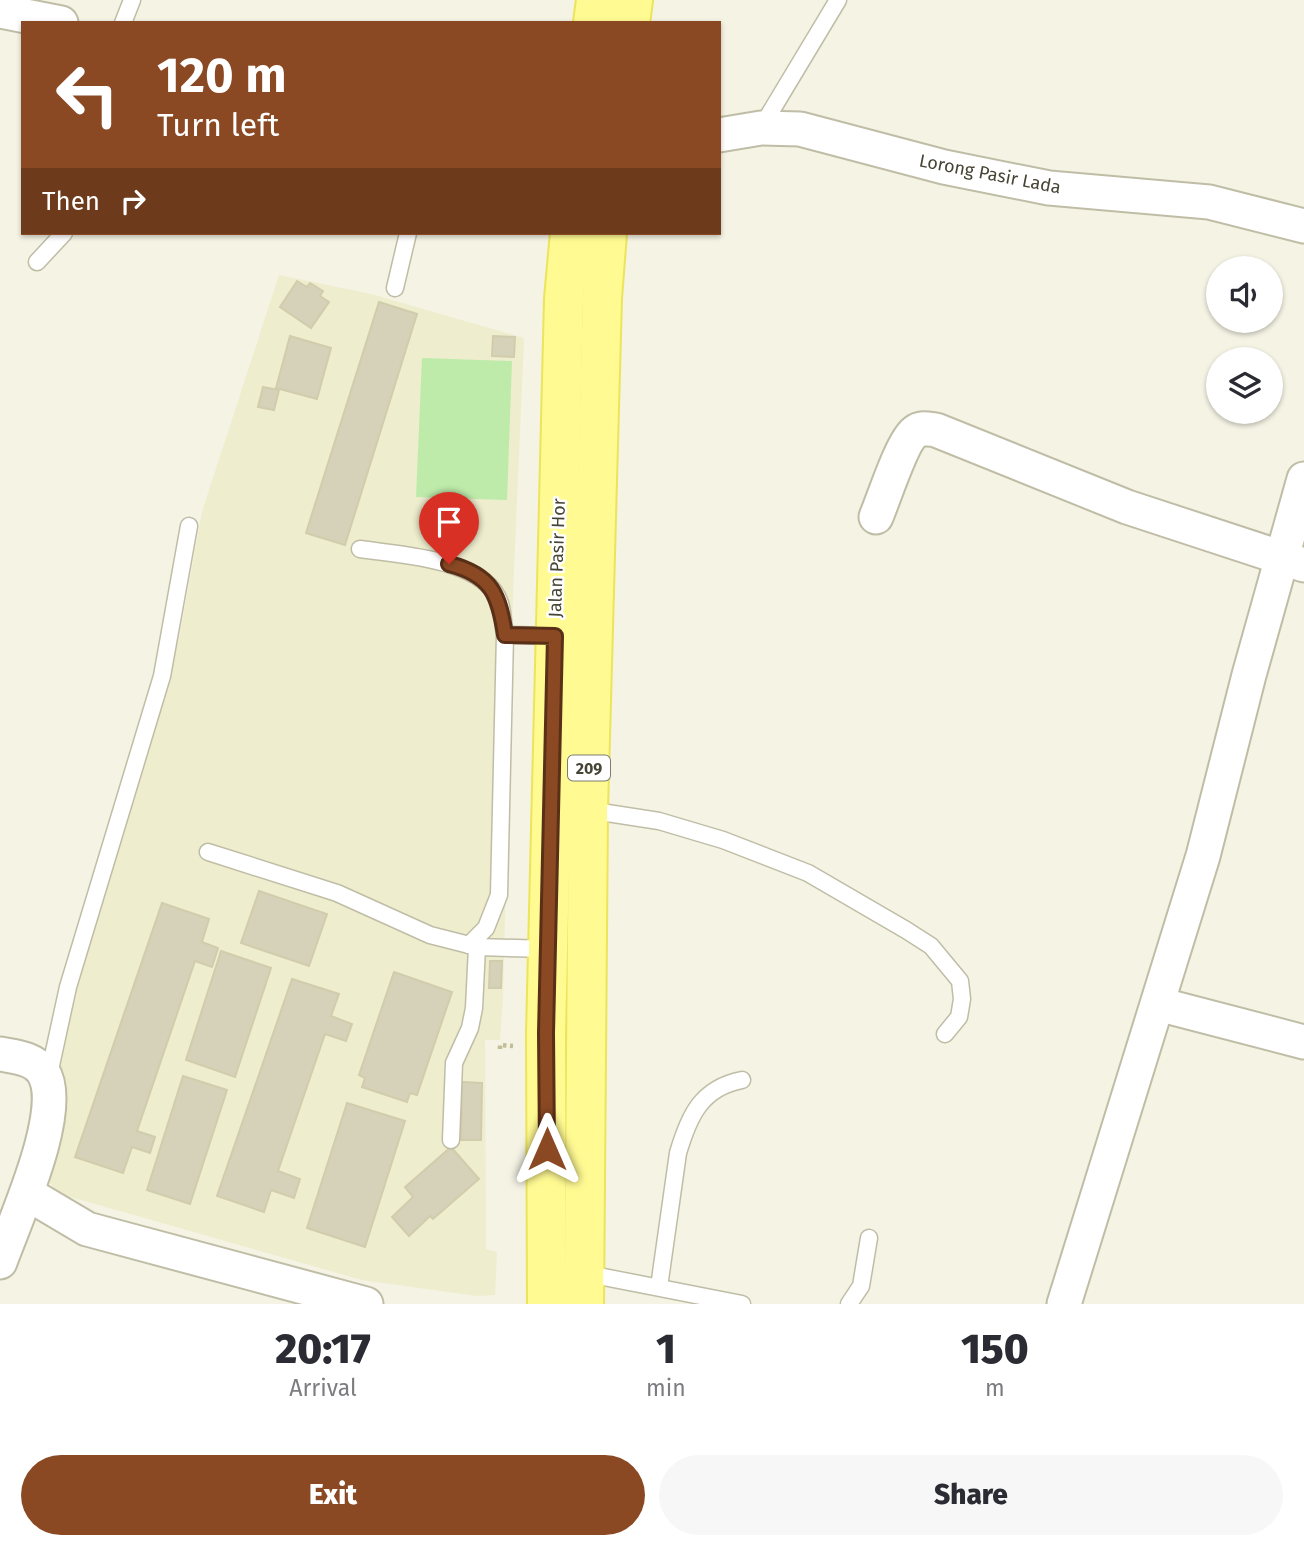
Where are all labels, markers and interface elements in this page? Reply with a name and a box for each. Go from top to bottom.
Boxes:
text: 120 m [157,46,287,105]
icon: left [42,49,133,140]
text: Turn left [157,106,279,144]
street label: Lorong Pasir Lada [917,149,1063,199]
icon: right [114,182,152,220]
text: Then [42,186,100,217]
map controls [1206,256,1283,424]
button: sound [1206,256,1283,333]
button: layers [1206,347,1283,424]
pin [419,492,479,564]
street label: Jalan Pasir Hor [544,498,570,618]
icon: arrive [430,503,468,541]
road number: 209 [568,755,610,780]
position arrow [510,1112,584,1186]
text: 20:17 [275,1324,371,1374]
text: 1 [656,1324,676,1374]
text: 150 [961,1324,1029,1374]
text: Arrival [289,1374,357,1402]
text: min [646,1374,686,1402]
text: m [985,1374,1005,1402]
button: Exit [21,1455,645,1535]
button: Share [659,1455,1283,1535]

